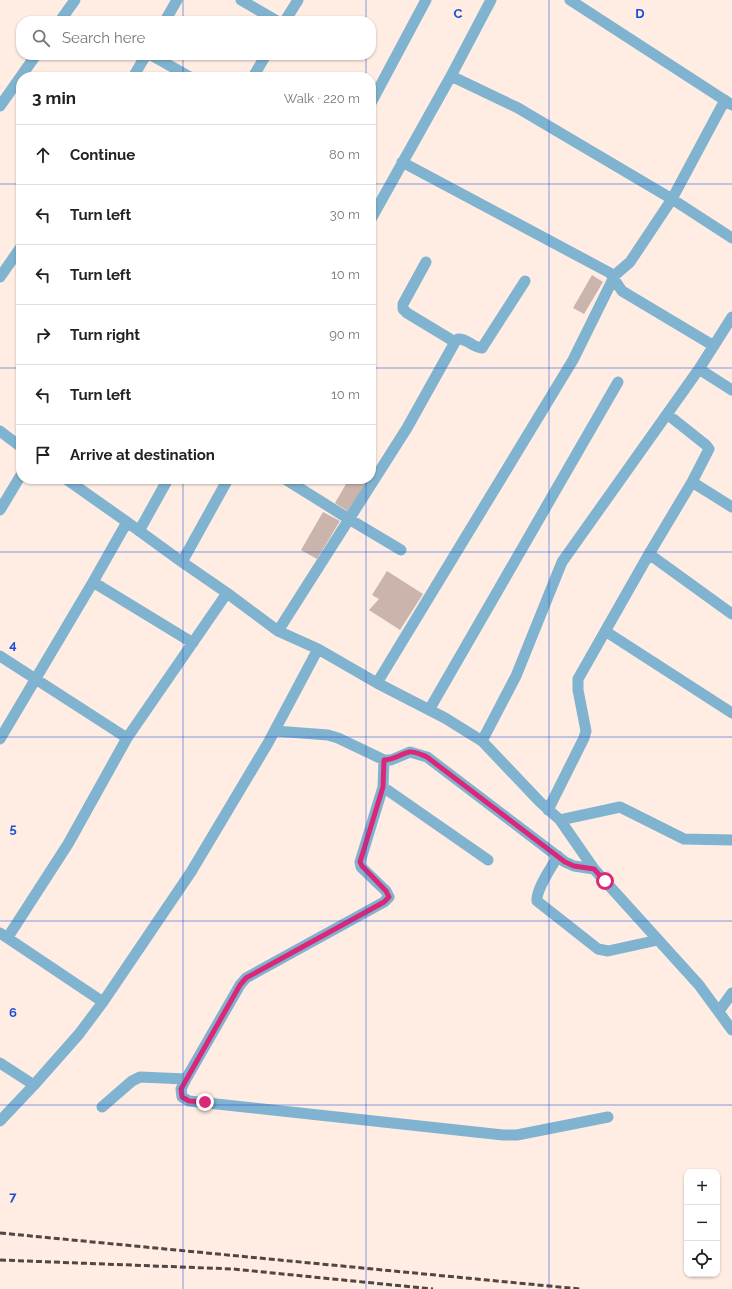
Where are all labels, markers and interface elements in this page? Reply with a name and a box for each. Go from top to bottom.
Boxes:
text: C [454,6,463,21]
text: D [635,6,645,21]
search box [16,16,376,60]
icon: search [30,27,52,49]
text: Search here [62,29,145,47]
text: 3 min [32,88,76,108]
text: Walk · 220 m [284,91,360,106]
icon: ahead [32,144,54,166]
text: Continue [70,146,135,164]
text: 80 m [329,147,360,162]
icon: left [32,204,54,226]
text: Turn left [70,206,131,224]
text: 30 m [330,207,360,222]
icon: left [32,264,54,286]
text: Turn left [70,266,131,284]
text: 10 m [331,267,360,282]
icon: right [32,324,54,346]
text: Turn right [70,326,140,344]
text: 90 m [329,327,360,342]
icon: left [32,384,54,406]
text: Turn left [70,386,131,404]
text: 10 m [331,387,360,402]
icon: arrive [32,444,54,466]
text: Arrive at destination [70,446,215,464]
text: 4 [9,637,17,652]
text: 5 [9,821,17,836]
route start [596,872,614,890]
text: 6 [9,1005,17,1020]
route end [196,1093,214,1111]
map controls [684,1169,720,1277]
button: + [684,1169,720,1205]
text: 7 [9,1189,17,1204]
button: − [684,1205,720,1241]
button: locate [684,1241,720,1277]

